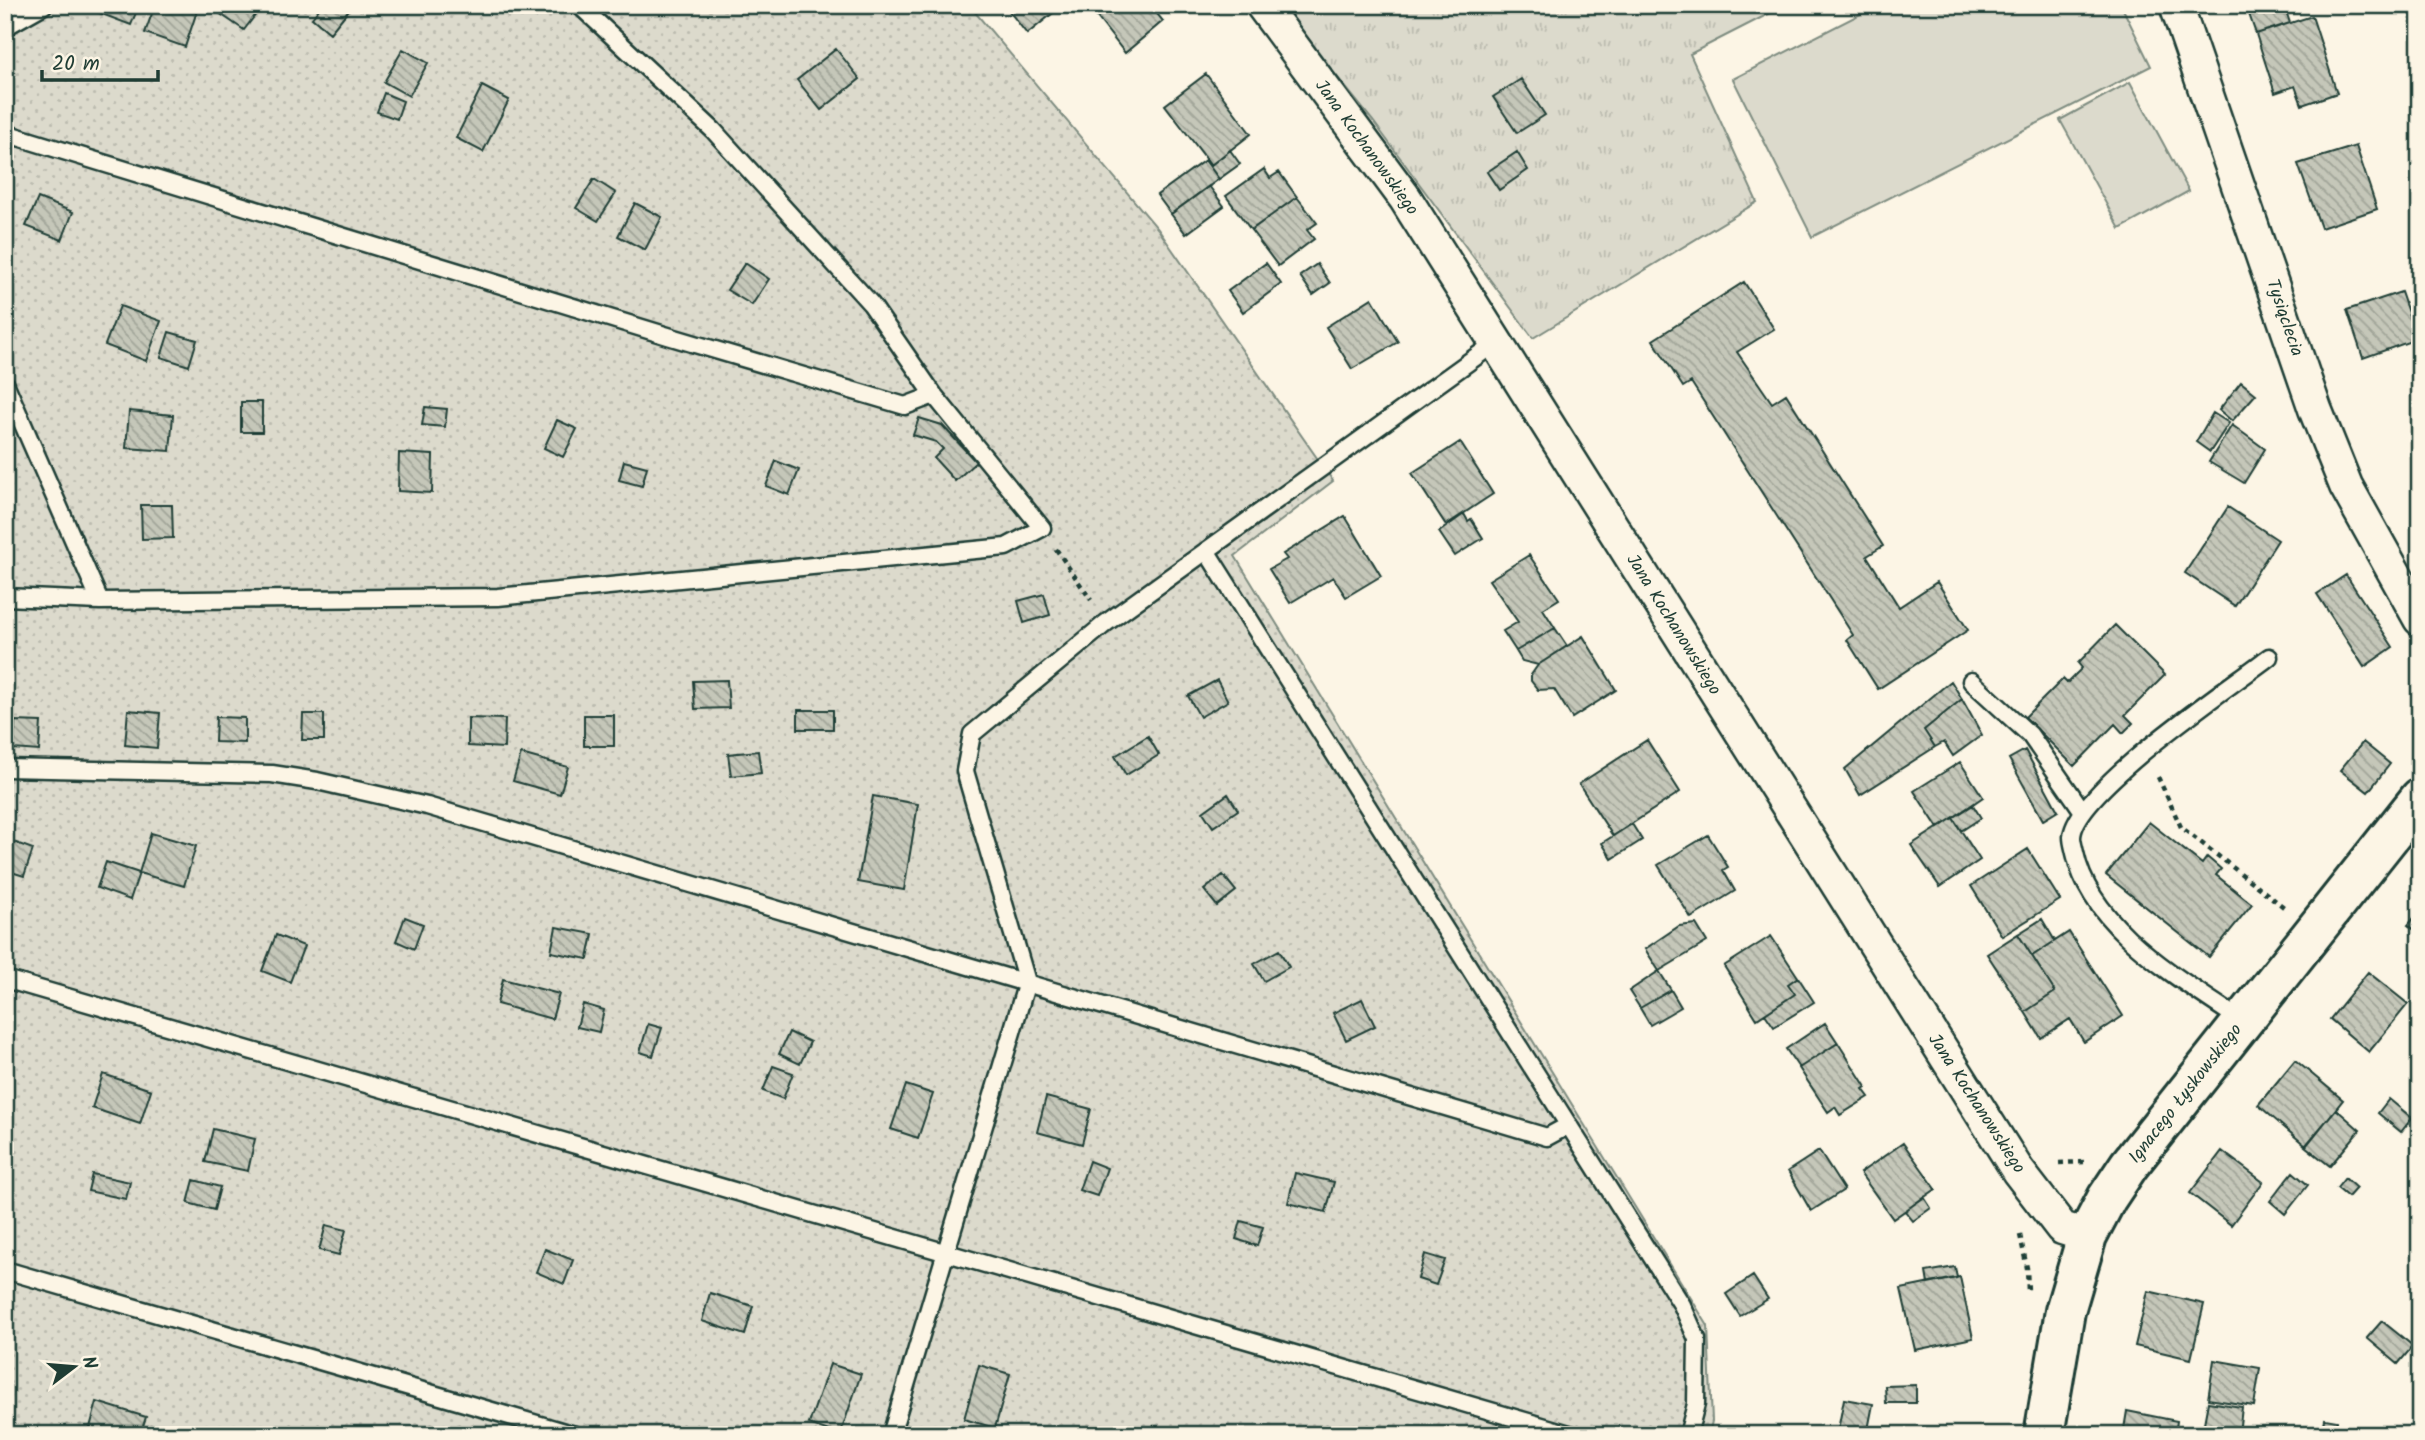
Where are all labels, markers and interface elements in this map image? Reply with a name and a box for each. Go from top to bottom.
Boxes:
scale bar [42,38,158,82]
text: 20 m [52,48,100,81]
street label: Jana Kochanowskiego [1307,74,1425,222]
street label: Tysiąclecia [2257,276,2311,360]
street label: Jana Kochanowskiego [1618,549,1728,701]
street label: Ignacego Łyskowskiego [2122,1018,2250,1170]
street label: Jana Kochanowskiego [1920,1028,2032,1180]
north arrow [38,1332,108,1402]
text: N [72,1353,104,1373]

